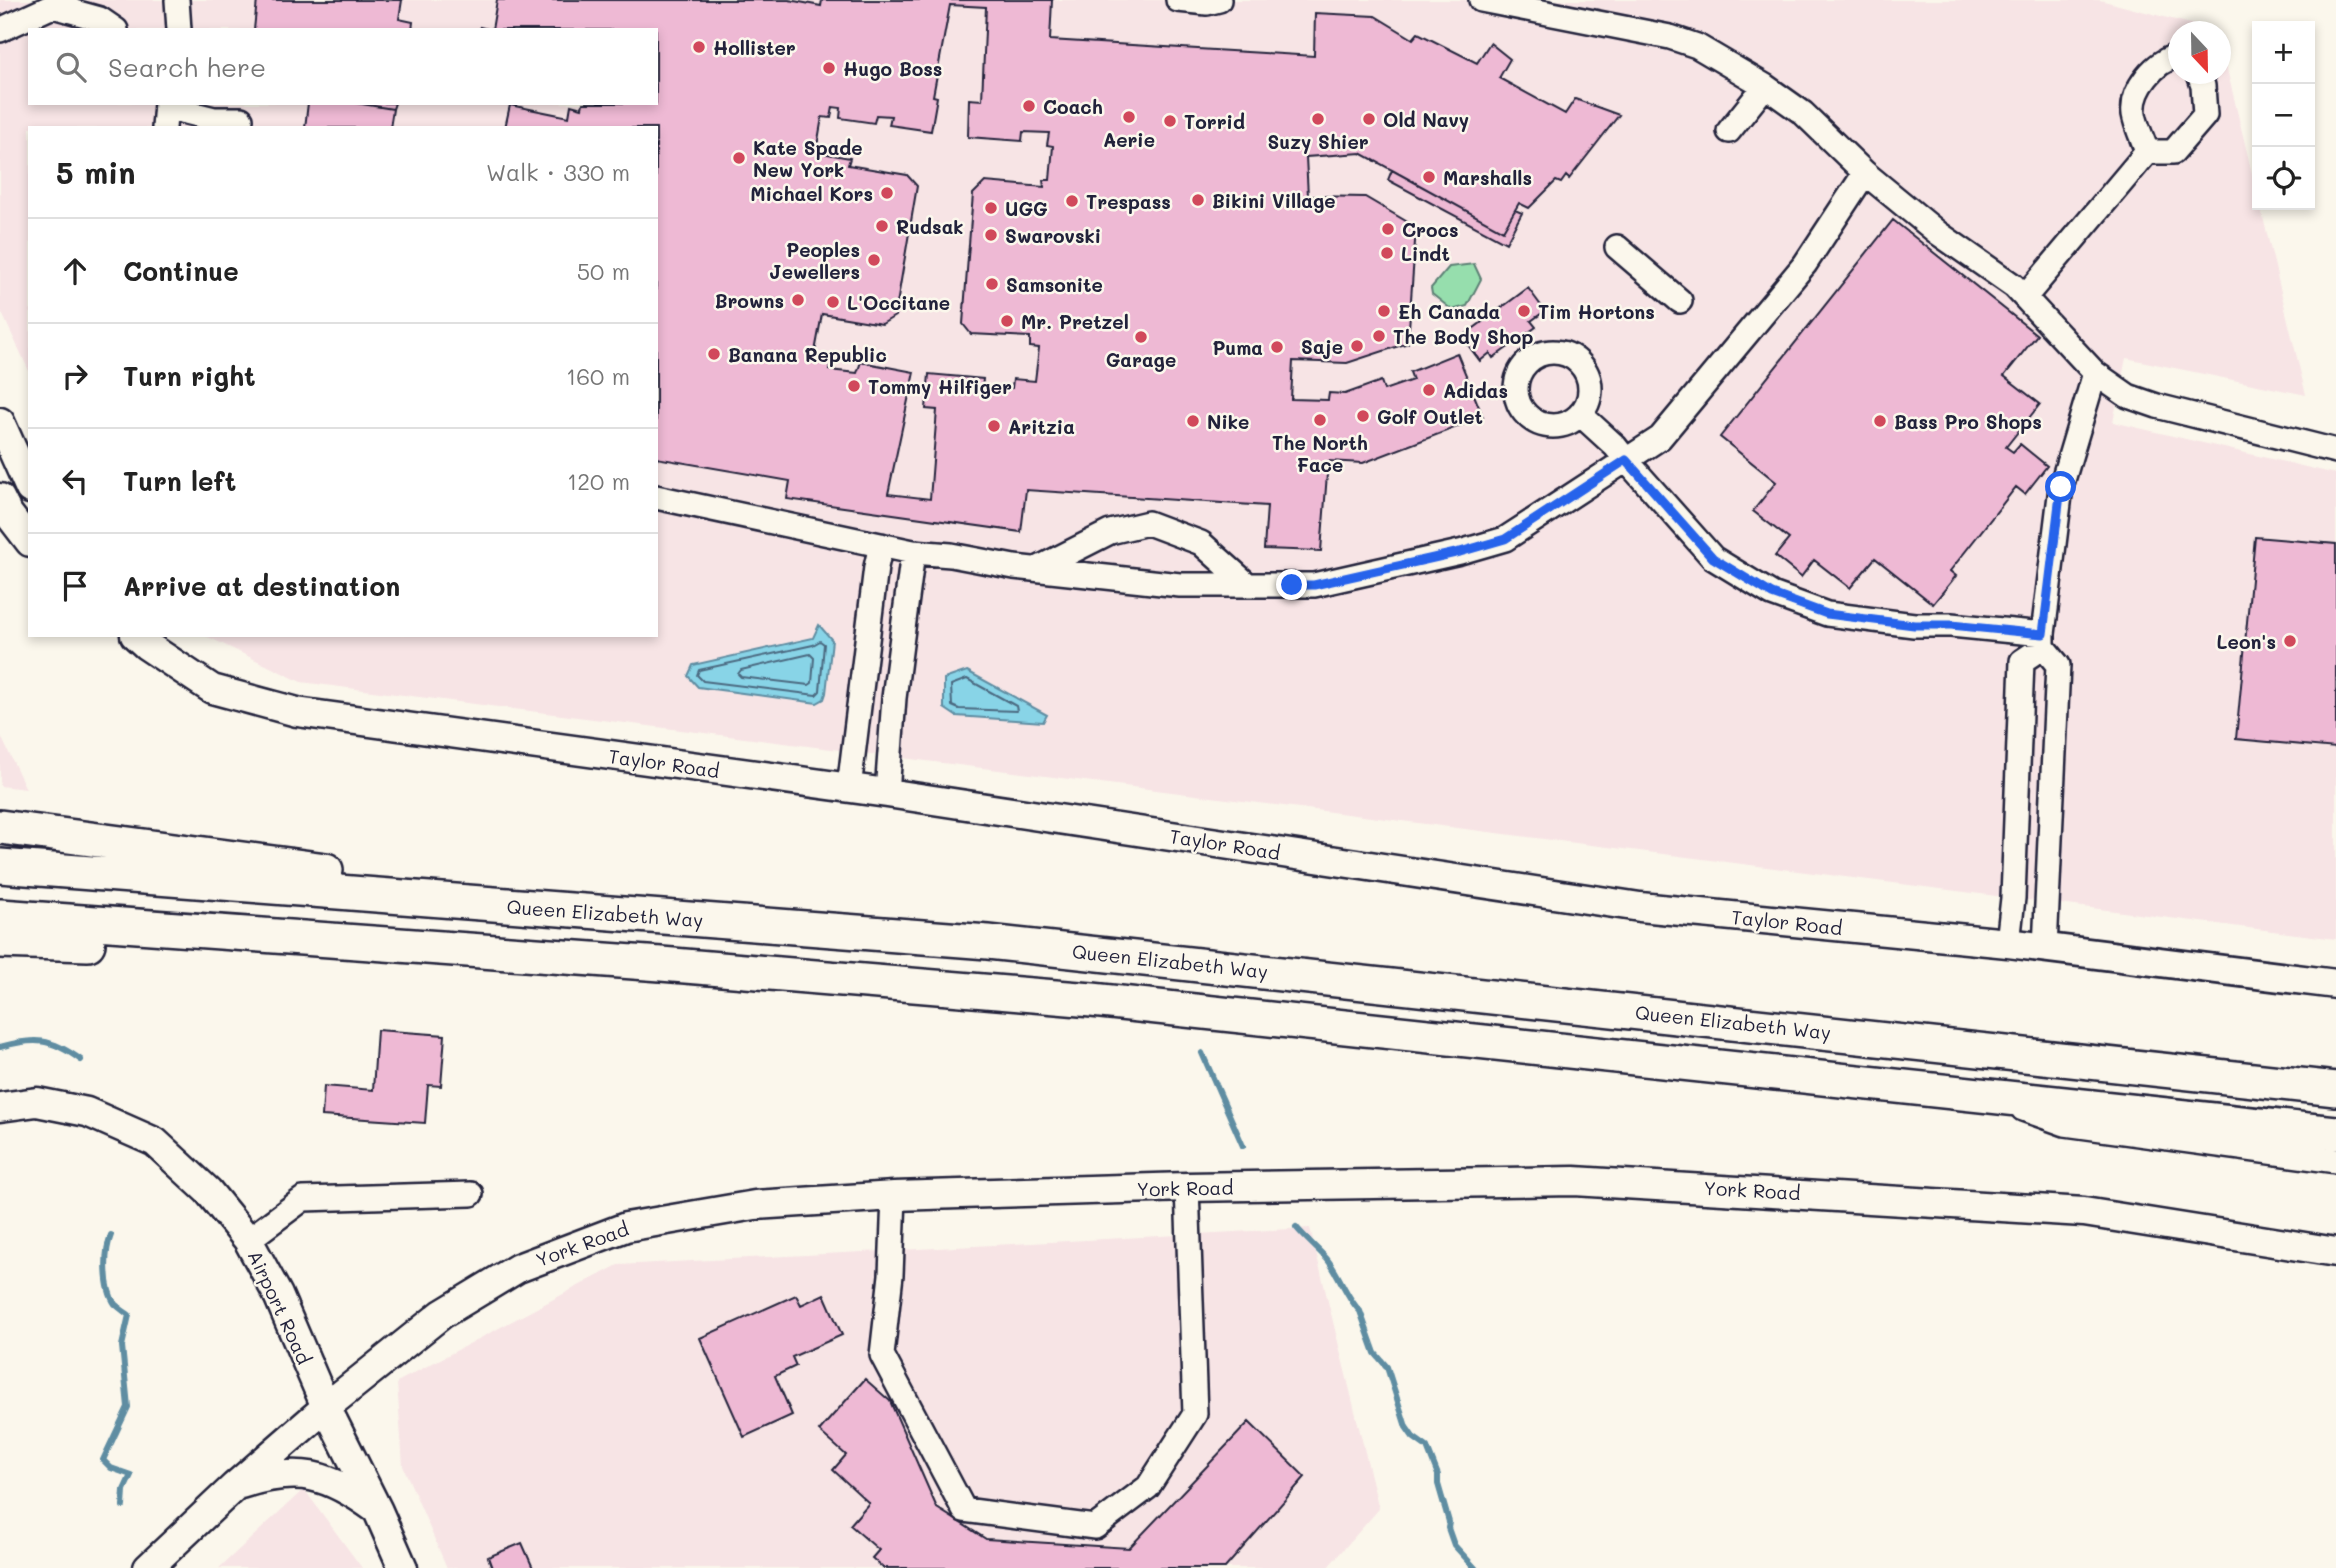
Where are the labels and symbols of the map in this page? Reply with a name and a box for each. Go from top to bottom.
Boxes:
north arrow [2168,21,2231,84]
place label: Hollister [713,35,796,60]
marker: Hollister [691,39,707,55]
place label: Hugo Boss [843,56,942,81]
marker: Hugo Boss [821,60,837,76]
place label: Coach [1043,94,1103,119]
marker: Coach [1021,98,1037,114]
place label: Old Navy [1383,107,1469,132]
marker: Aerie [1121,109,1137,125]
place label: Torrid [1184,109,1245,134]
marker: Suzy Shier [1310,111,1326,127]
marker: Old Navy [1361,111,1377,127]
marker: Torrid [1162,113,1178,129]
place label: Aerie [1103,127,1155,152]
place label: Suzy Shier [1267,129,1369,154]
place label: Kate Spade New York [753,135,863,182]
marker: Kate Spade New York [731,150,747,166]
place label: Marshalls [1443,165,1532,190]
marker: Marshalls [1421,169,1437,185]
place label: Michael Kors [750,181,873,206]
marker: Michael Kors [879,185,895,201]
place label: Bikini Village [1212,188,1336,213]
place label: Trespass [1086,189,1171,214]
marker: Bikini Village [1190,192,1206,208]
marker: Trespass [1064,193,1080,209]
place label: UGG [1005,196,1048,221]
marker: UGG [983,200,999,216]
place label: Rudsak [896,214,964,239]
place label: Crocs [1402,217,1458,242]
marker: Rudsak [874,218,890,234]
marker: Crocs [1380,221,1396,237]
place label: Swarovski [1005,223,1101,248]
marker: Swarovski [983,227,999,243]
place label: Peoples Jewellers [769,237,860,284]
place label: Lindt [1401,241,1450,266]
marker: Lindt [1379,245,1395,261]
marker: Peoples Jewellers [866,252,882,268]
place label: Samsonite [1006,272,1103,297]
marker: Samsonite [984,276,1000,292]
place label: Browns [715,288,784,313]
place label: L'Occitane [847,290,950,315]
marker: Browns [790,292,806,308]
marker: L'Occitane [825,294,841,310]
place label: Eh Canada [1398,299,1500,324]
place label: Tim Hortons [1538,299,1655,324]
marker: Eh Canada [1376,303,1392,319]
marker: Tim Hortons [1516,303,1532,319]
place label: Mr. Pretzel [1021,309,1129,334]
marker: Mr. Pretzel [999,313,1015,329]
place label: The Body Shop [1393,324,1533,349]
marker: The Body Shop [1371,328,1387,344]
marker: Garage [1133,329,1149,345]
place label: Saje [1301,334,1343,359]
place label: Puma [1212,335,1263,360]
marker: Saje [1349,338,1365,354]
marker: Puma [1269,339,1285,355]
place label: Banana Republic [728,342,887,367]
marker: Banana Republic [706,346,722,362]
place label: Garage [1106,347,1176,372]
place label: Tommy Hilfiger [868,374,1012,399]
marker: Tommy Hilfiger [846,378,862,394]
place label: Adidas [1443,378,1508,403]
marker: Adidas [1421,382,1437,398]
place label: Golf Outlet [1377,404,1483,429]
marker: Golf Outlet [1355,408,1371,424]
place label: Nike [1207,409,1249,434]
place label: Bass Pro Shops [1894,409,2042,434]
marker: The North Face [1312,412,1328,428]
marker: Nike [1185,413,1201,429]
marker: Bass Pro Shops [1872,413,1888,429]
place label: Aritzia [1008,414,1075,439]
marker: Aritzia [986,418,1002,434]
place label: The North Face [1272,430,1368,477]
route start [2045,471,2076,502]
route end [1276,569,1307,600]
place label: Leon's [2217,629,2276,654]
marker: Leon's [2282,633,2298,649]
street label: Taylor Road [607,743,721,783]
street label: Taylor Road [1168,823,1282,865]
street label: Queen Elizabeth Way [506,894,704,932]
street label: Taylor Road [1730,904,1844,940]
street label: Queen Elizabeth Way [1071,938,1269,984]
street label: Queen Elizabeth Way [1634,999,1832,1045]
street label: York Road [1136,1175,1234,1201]
street label: York Road [1703,1175,1801,1205]
street label: York Road [532,1216,632,1272]
street label: Airport Road [243,1246,317,1368]

